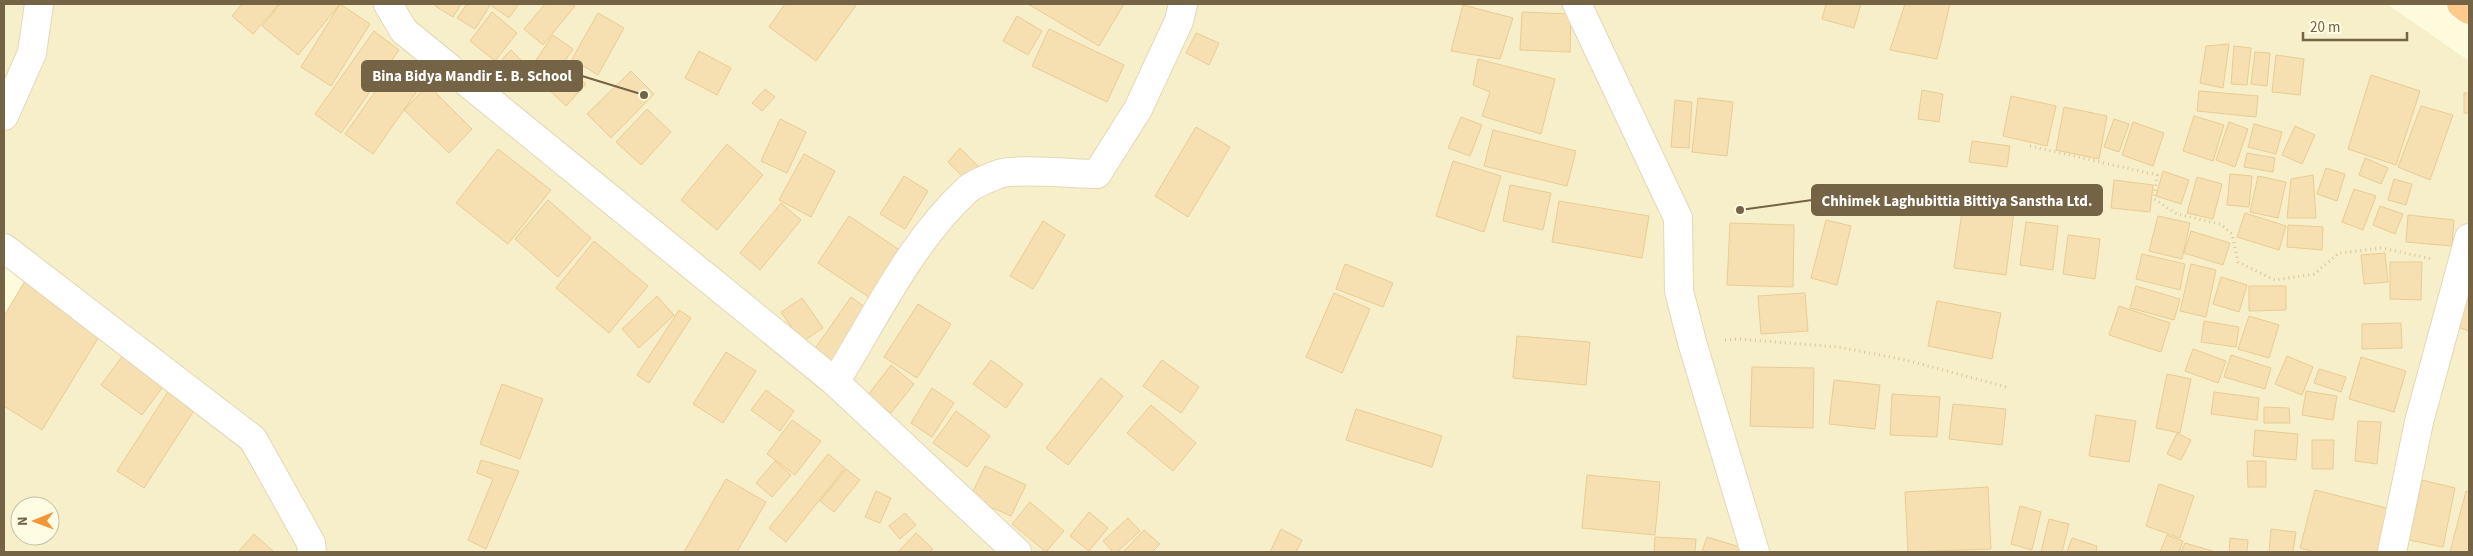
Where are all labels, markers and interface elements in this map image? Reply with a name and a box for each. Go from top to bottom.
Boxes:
scale bar [2303,10,2407,42]
text: 20 m [2310,17,2340,38]
callout: Bina Bidya Mandir E. B. School [362,61,582,91]
text: Bina Bidya Mandir E. B. School [372,66,573,87]
callout: Chhimek Laghubittia Bittiya Sanstha Ltd. [1812,185,2102,215]
text: Chhimek Laghubittia Bittiya Sanstha Ltd. [1822,191,2092,212]
north arrow [10,496,60,546]
text: N [13,516,33,526]

